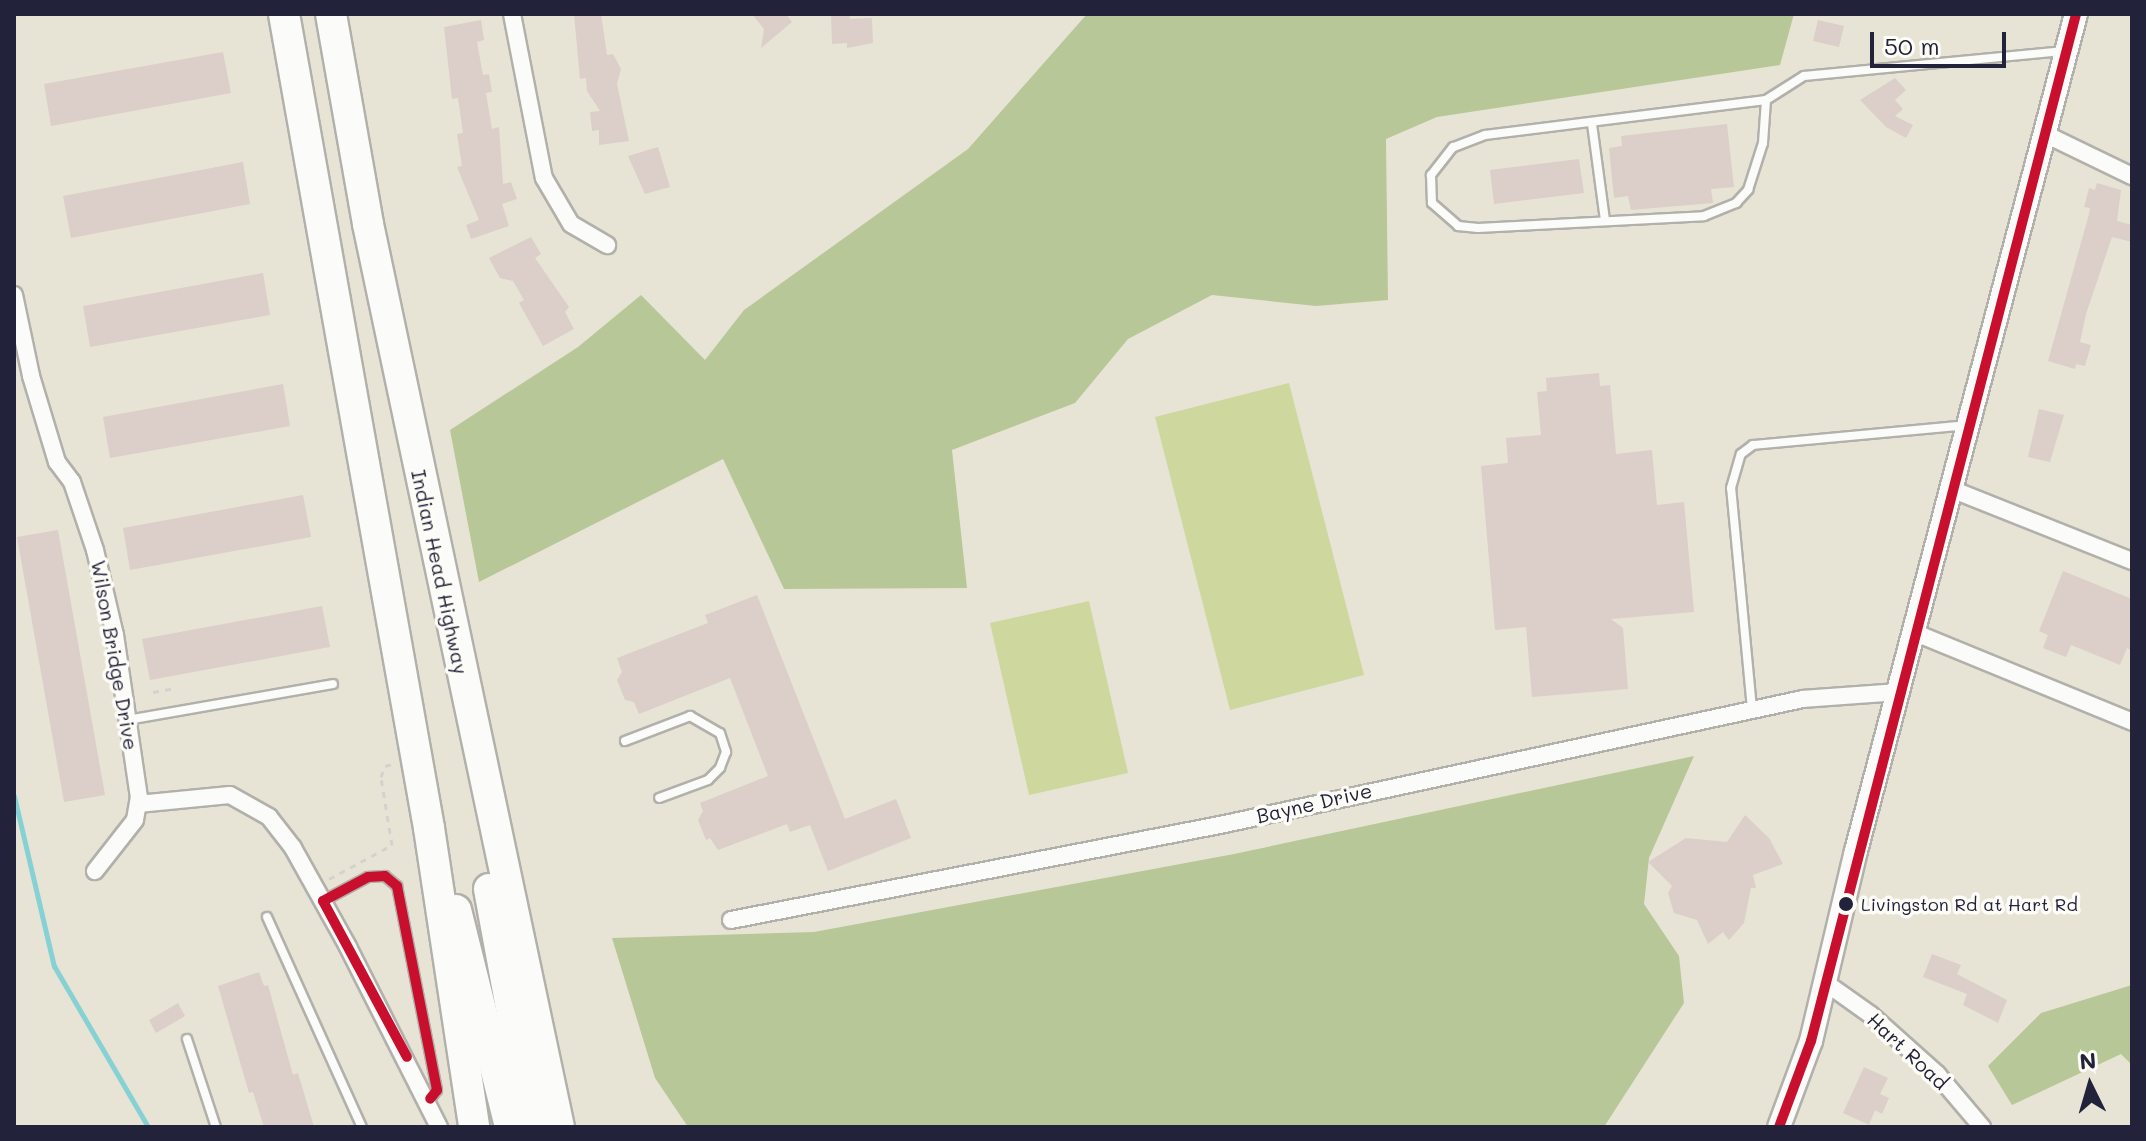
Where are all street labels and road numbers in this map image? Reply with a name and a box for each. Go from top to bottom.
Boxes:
street label: Indian Head Highway [407,468,473,676]
street label: Wilson Bridge Drive [86,558,144,752]
street label: Bayne Drive [1254,778,1374,828]
street label: Hart Road [1863,1008,1953,1094]

